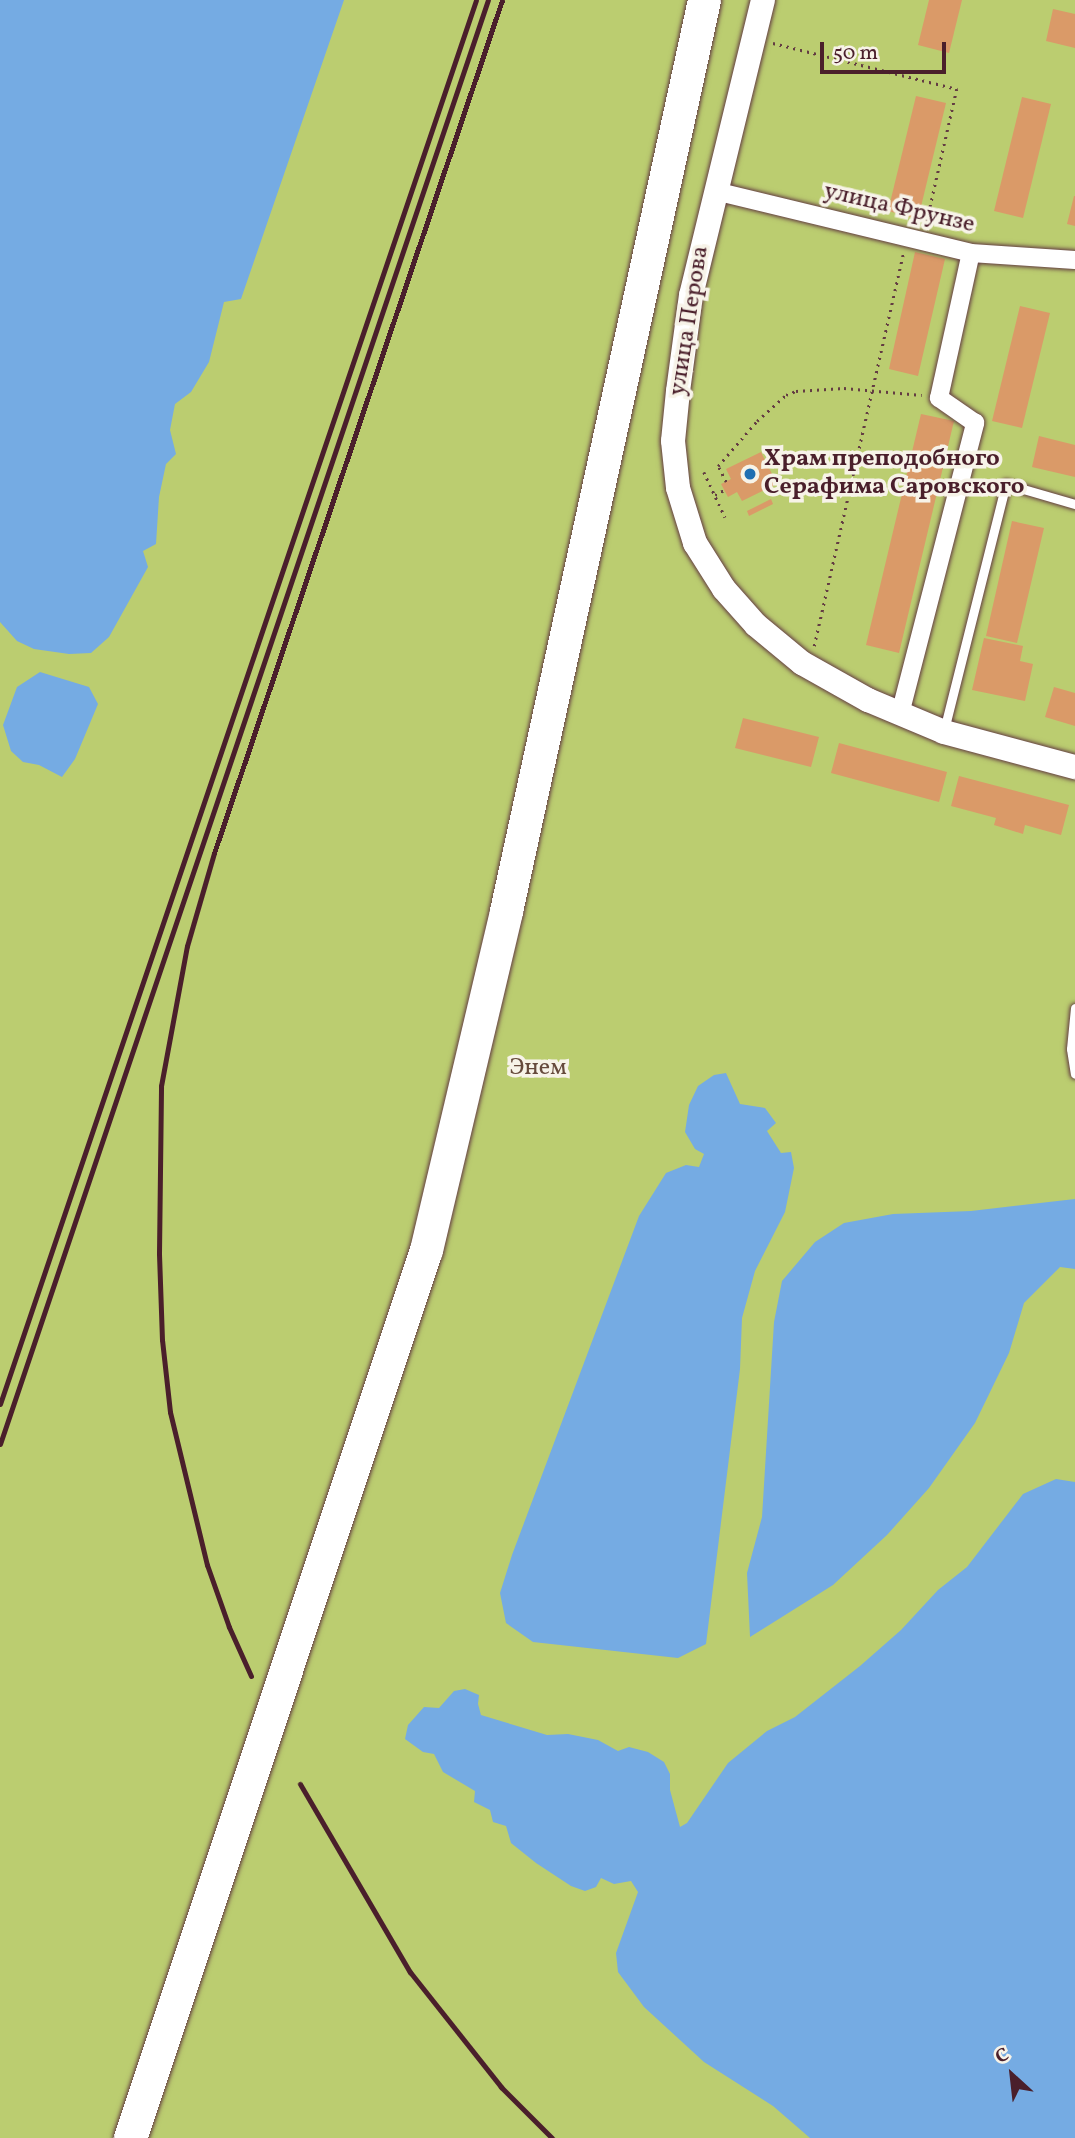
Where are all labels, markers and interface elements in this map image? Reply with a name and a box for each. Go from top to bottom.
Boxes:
scale bar [823,28,949,72]
text: 50 m [833,39,878,68]
street label: улица Фрунзе [821,178,977,240]
street label: улица Перова [664,244,716,398]
place label: Храм преподобного Серафима Саровского [764,446,1024,502]
marker: Храм преподобного Серафима Саровского [742,466,758,482]
park label: Энем [509,1055,567,1083]
north arrow [977,2040,1047,2110]
text: С [991,2042,1014,2071]

